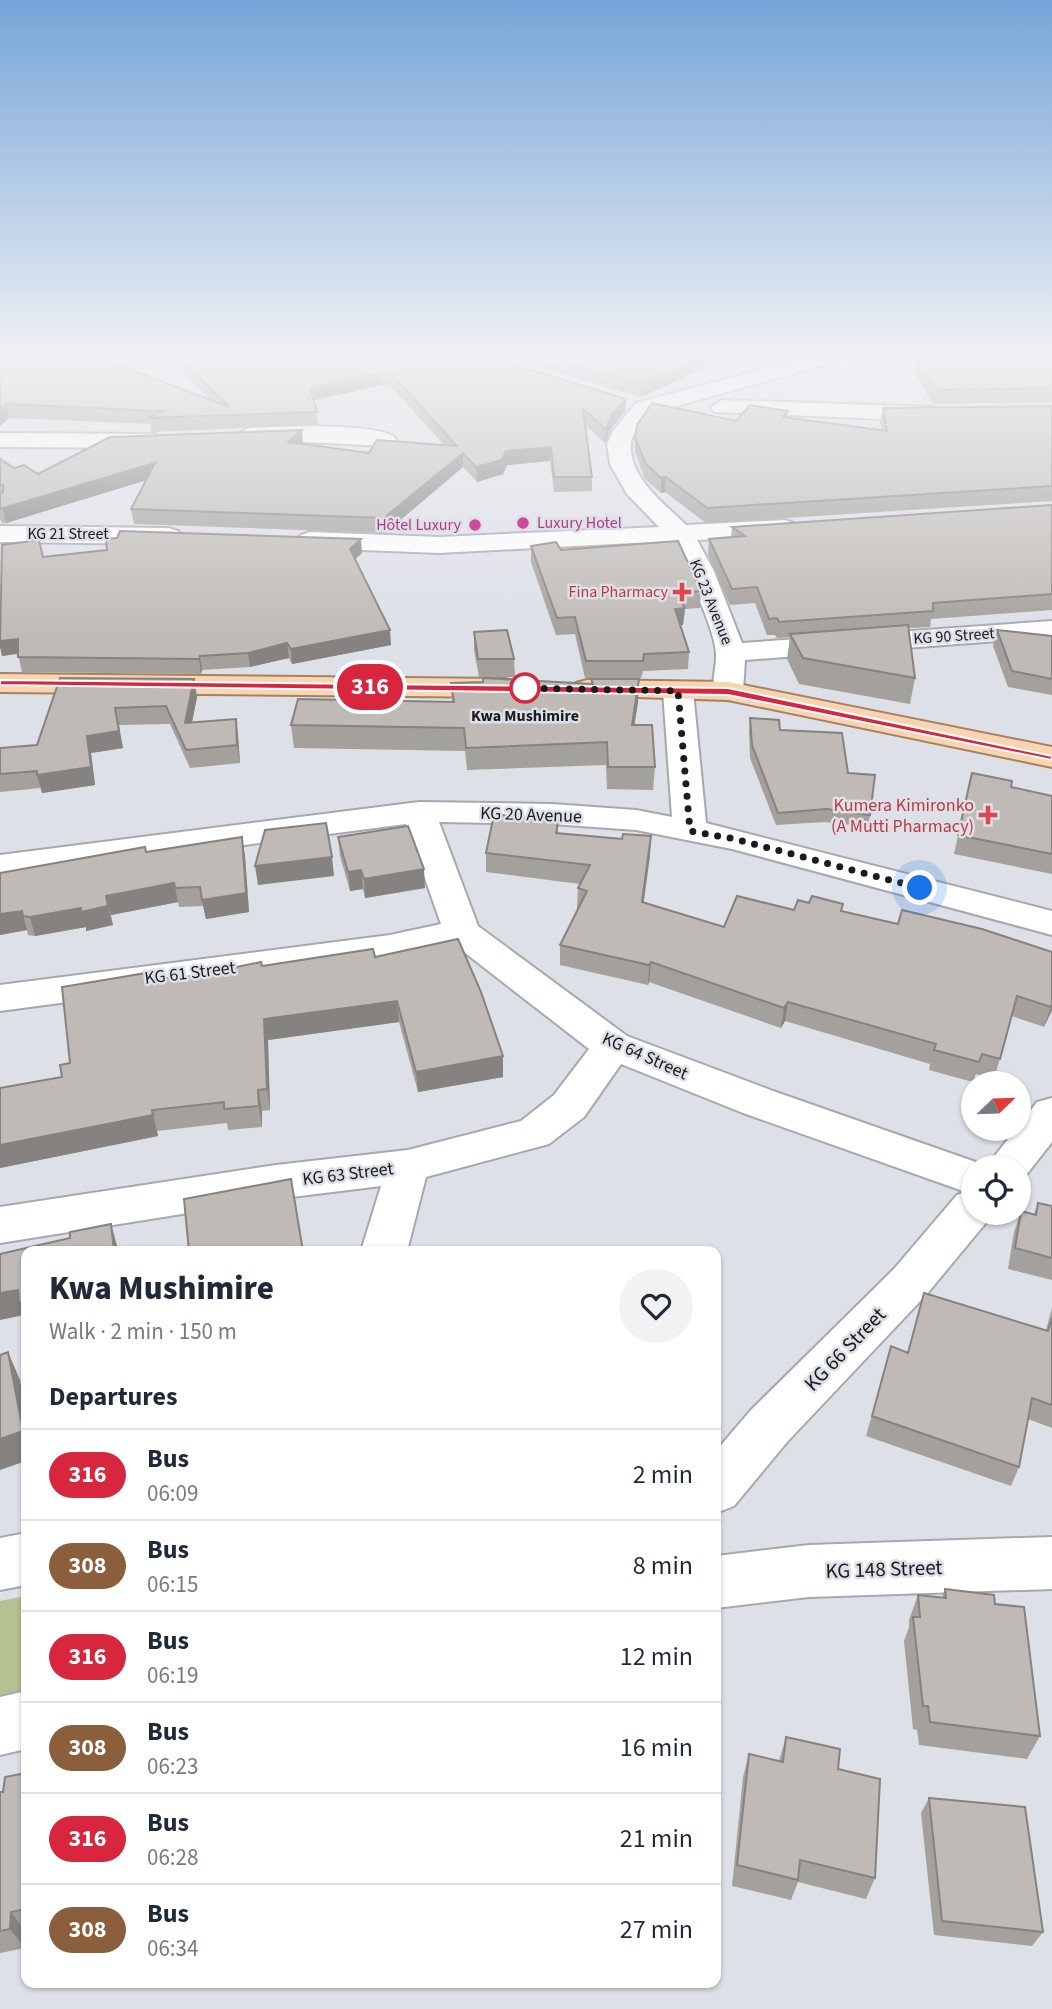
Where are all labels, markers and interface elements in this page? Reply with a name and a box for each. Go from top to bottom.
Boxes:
place label: Luxury Hotel [537,512,622,534]
place label: Hôtel Luxury [376,514,462,536]
marker: Luxury Hotel [515,515,531,531]
marker: Hôtel Luxury [467,517,483,533]
street label: KG 21 Street [27,523,109,545]
street label: KG 23 Avenue [684,556,738,648]
place label: Fina Pharmacy [569,581,669,603]
marker: Fina Pharmacy [674,584,690,600]
street label: KG 90 Street [913,622,996,650]
line badge: 316 [330,664,410,710]
text: 316 [351,669,389,704]
marker: Kwa Mushimire [510,673,540,703]
place label: Kwa Mushimire [471,705,579,727]
place label: Kumera Kimironko (A Mutti Pharmacy) [831,793,974,839]
street label: KG 20 Avenue [480,801,582,829]
marker: Kumera Kimironko (A Mutti Pharmacy) [980,807,996,823]
your location [902,870,937,905]
street label: KG 61 Street [143,955,237,991]
street label: KG 64 Street [598,1026,692,1086]
north arrow [961,1071,1031,1141]
map controls [961,1071,1031,1225]
button: locate [961,1155,1031,1225]
street label: KG 63 Street [301,1156,395,1192]
text: Kwa Mushimire [49,1265,274,1312]
button: heart [619,1269,693,1343]
street label: KG 66 Street [797,1300,893,1398]
text: Walk · 2 min · 150 m [49,1315,237,1348]
text: Departures [49,1378,177,1415]
text: Bus [147,1440,189,1477]
text: 2 min [633,1456,693,1493]
text: 316 [68,1457,107,1492]
text: 06:09 [147,1477,198,1510]
text: Bus [147,1531,189,1568]
text: 8 min [633,1547,693,1584]
text: 308 [68,1548,107,1583]
street label: KG 148 Street [825,1552,943,1586]
text: 06:15 [147,1568,198,1601]
text: Bus [147,1622,189,1659]
text: 12 min [620,1638,693,1675]
text: 316 [68,1639,107,1674]
text: 06:19 [147,1659,198,1692]
text: Bus [147,1713,189,1750]
text: 16 min [620,1729,693,1766]
text: 308 [68,1730,107,1765]
text: 06:23 [147,1750,198,1783]
text: Bus [147,1804,189,1841]
text: 21 min [620,1820,693,1857]
text: 316 [68,1821,107,1856]
text: 06:28 [147,1841,198,1874]
text: Bus [147,1895,189,1932]
text: 27 min [620,1911,693,1948]
text: 308 [68,1912,107,1947]
text: 06:34 [147,1932,198,1965]

